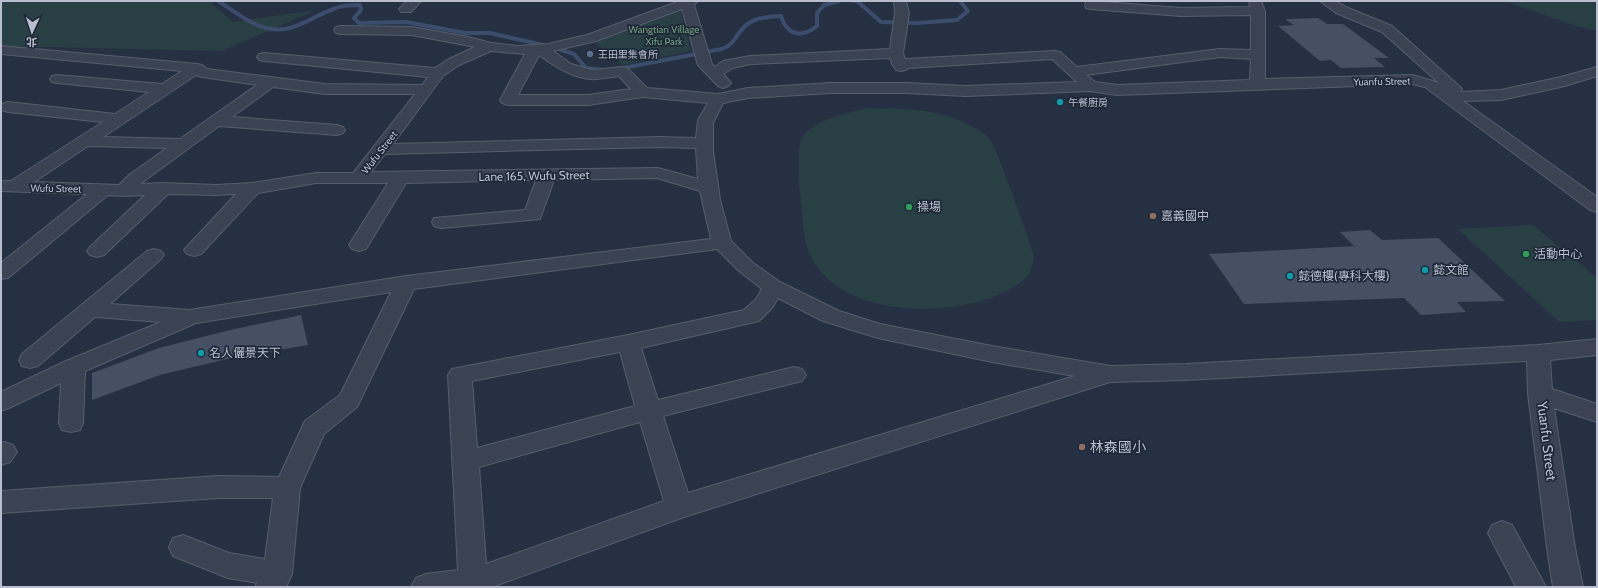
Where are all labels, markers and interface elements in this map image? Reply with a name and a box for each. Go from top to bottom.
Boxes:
north arrow [12,12,52,52]
park label: Wangtian Village Xifu Park [629,23,699,48]
text: 北 [26,35,37,49]
place label: 王田里集會所 [598,48,658,61]
marker: 王田里集會所 [585,49,595,59]
street label: Yuanfu Street [1352,74,1411,89]
place label: 午餐廚房 [1068,96,1108,109]
marker: 午餐廚房 [1055,97,1065,107]
street label: Wufu Street [359,128,401,176]
street label: Lane 165, Wufu Street [478,167,590,184]
street label: Wufu Street [30,182,82,195]
place label: 操場 [917,199,941,214]
marker: 操場 [904,202,914,212]
place label: 嘉義國中 [1161,208,1209,223]
marker: 嘉義國中 [1148,211,1158,221]
place label: 活動中心 [1534,246,1582,261]
marker: 活動中心 [1521,249,1531,259]
place label: 懿文館 [1433,262,1469,277]
marker: 懿文館 [1420,265,1430,275]
place label: 懿德樓(專科大樓) [1298,268,1390,283]
marker: 懿德樓(專科大樓) [1285,271,1295,281]
place label: 名人儷景天下 [209,345,281,360]
marker: 名人儷景天下 [196,348,206,358]
street label: Yuanfu Street [1533,399,1561,482]
place label: 林森國小 [1090,438,1146,456]
marker: 林森國小 [1077,442,1087,452]

